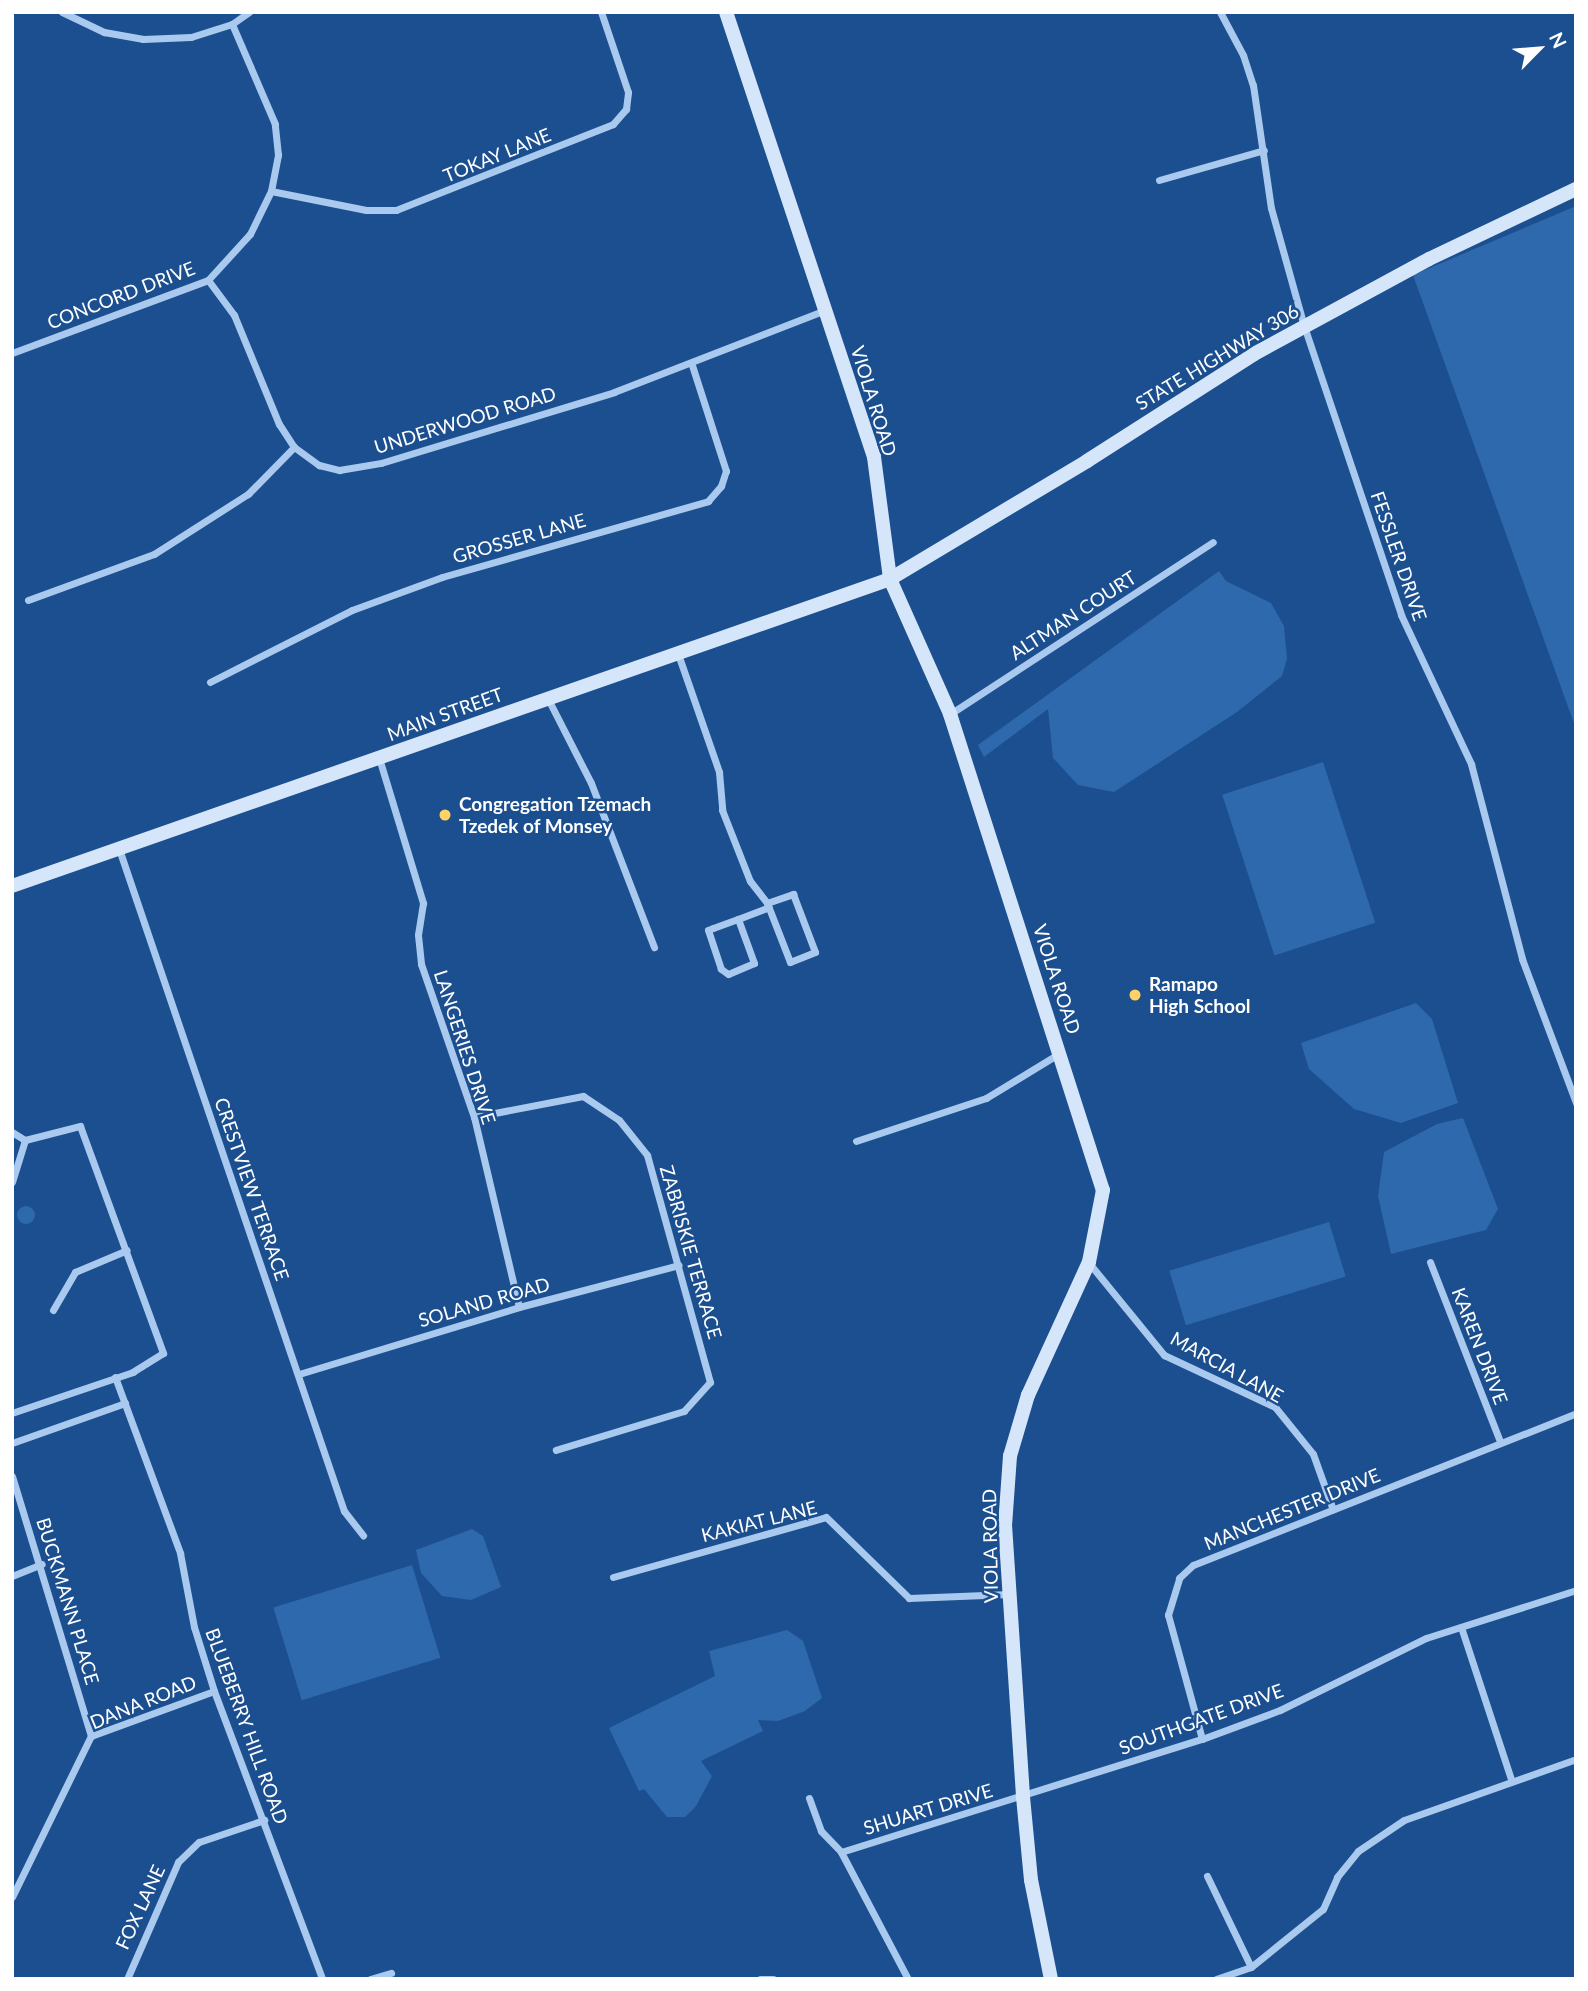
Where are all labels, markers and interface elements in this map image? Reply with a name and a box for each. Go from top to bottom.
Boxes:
north arrow [1504,14,1574,84]
text: N [1545,28,1572,51]
street label: TOKAY LANE [440,123,554,187]
street label: CONCORD DRIVE [44,256,198,334]
street label: STATE HIGHWAY 306 [1131,299,1303,415]
street label: VIOLA ROAD [846,343,902,459]
street label: UNDERWOOD ROAD [371,382,559,458]
street label: FESSLER DRIVE [1366,488,1432,624]
street label: GROSSER LANE [450,508,588,568]
street label: ALTMAN COURT [1005,566,1141,664]
street label: MAIN STREET [384,682,506,746]
place label: Congregation Tzemach Tzedek of Monsey [459,793,652,837]
marker: Congregation Tzemach Tzedek of Monsey [437,807,453,823]
street label: VIOLA ROAD [1028,921,1086,1037]
street label: LANGERIES DRIVE [429,967,501,1127]
place label: Ramapo High School [1149,973,1251,1017]
marker: Ramapo High School [1127,987,1143,1003]
street label: CRESTVIEW TERRACE [210,1094,294,1284]
street label: ZABRISKIE TERRACE [655,1162,727,1342]
street label: SOLAND ROAD [416,1272,552,1332]
street label: KAREN DRIVE [1447,1284,1513,1408]
street label: MARCIA LANE [1166,1326,1288,1408]
street label: MANCHESTER DRIVE [1201,1463,1383,1555]
street label: VIOLA ROAD [978,1488,1002,1604]
street label: KAKIAT LANE [698,1496,820,1546]
street label: BUCKMANN PLACE [32,1515,104,1687]
street label: BLUEBERRY HILL ROAD [201,1624,293,1828]
street label: DANA ROAD [86,1670,200,1734]
street label: SOUTHGATE DRIVE [1116,1679,1286,1759]
street label: SHUART DRIVE [860,1778,996,1840]
street label: FOX LANE [111,1861,169,1953]

